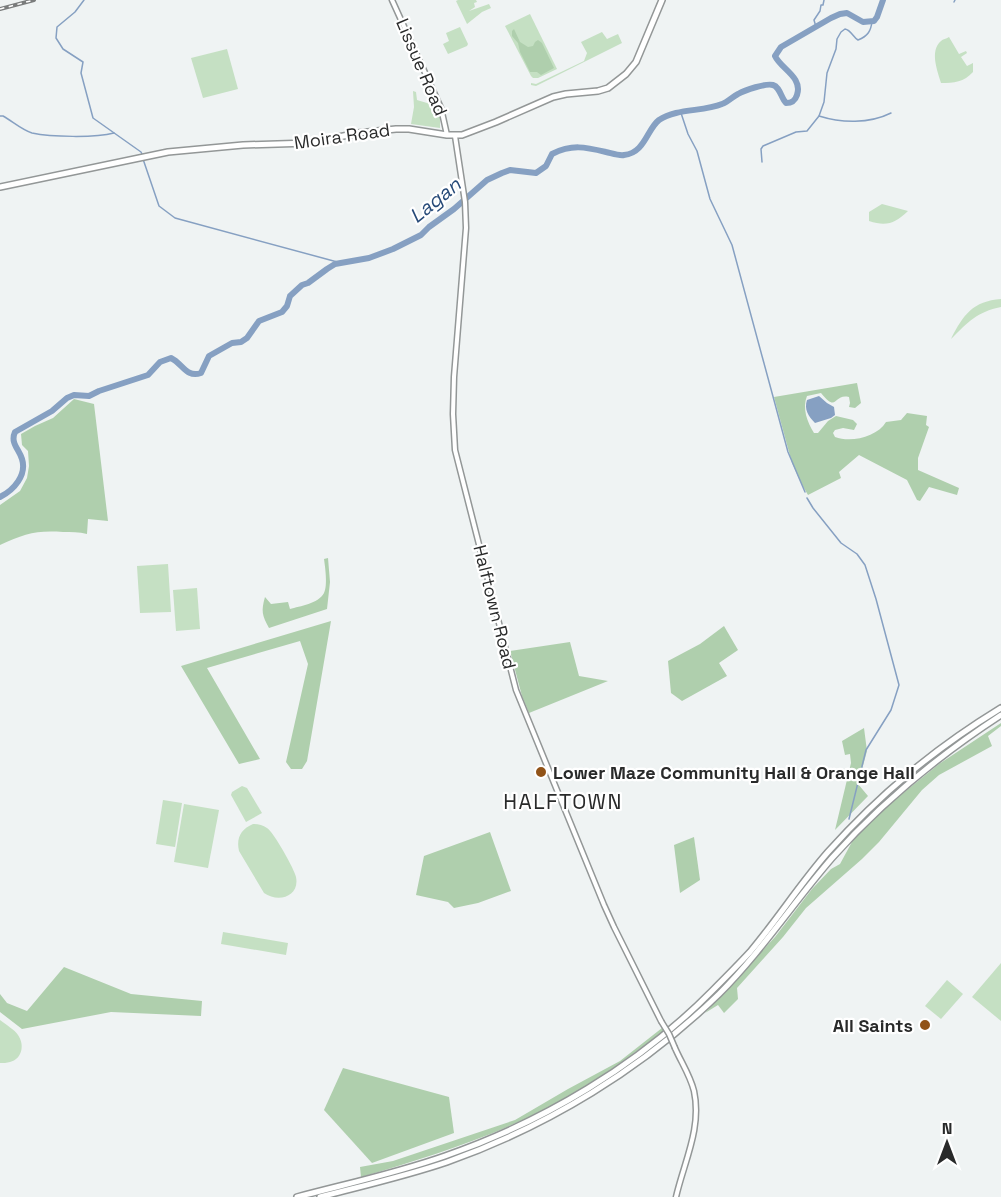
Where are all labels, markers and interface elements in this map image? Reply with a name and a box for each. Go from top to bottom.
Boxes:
street label: Lissue Road [391,15,453,119]
street label: Moira Road [292,118,392,154]
water label: Lagan [404,171,467,229]
street label: Halftown Road [468,542,522,672]
place label: Lower Maze Community Hall & Orange Hall [553,761,915,784]
marker: Lower Maze Community Hall & Orange Hall [534,765,548,779]
district label: HALFTOWN [503,788,623,815]
place label: All Saints [833,1014,913,1037]
marker: All Saints [918,1018,932,1032]
north arrow [917,1113,977,1173]
text: N [942,1118,952,1139]

